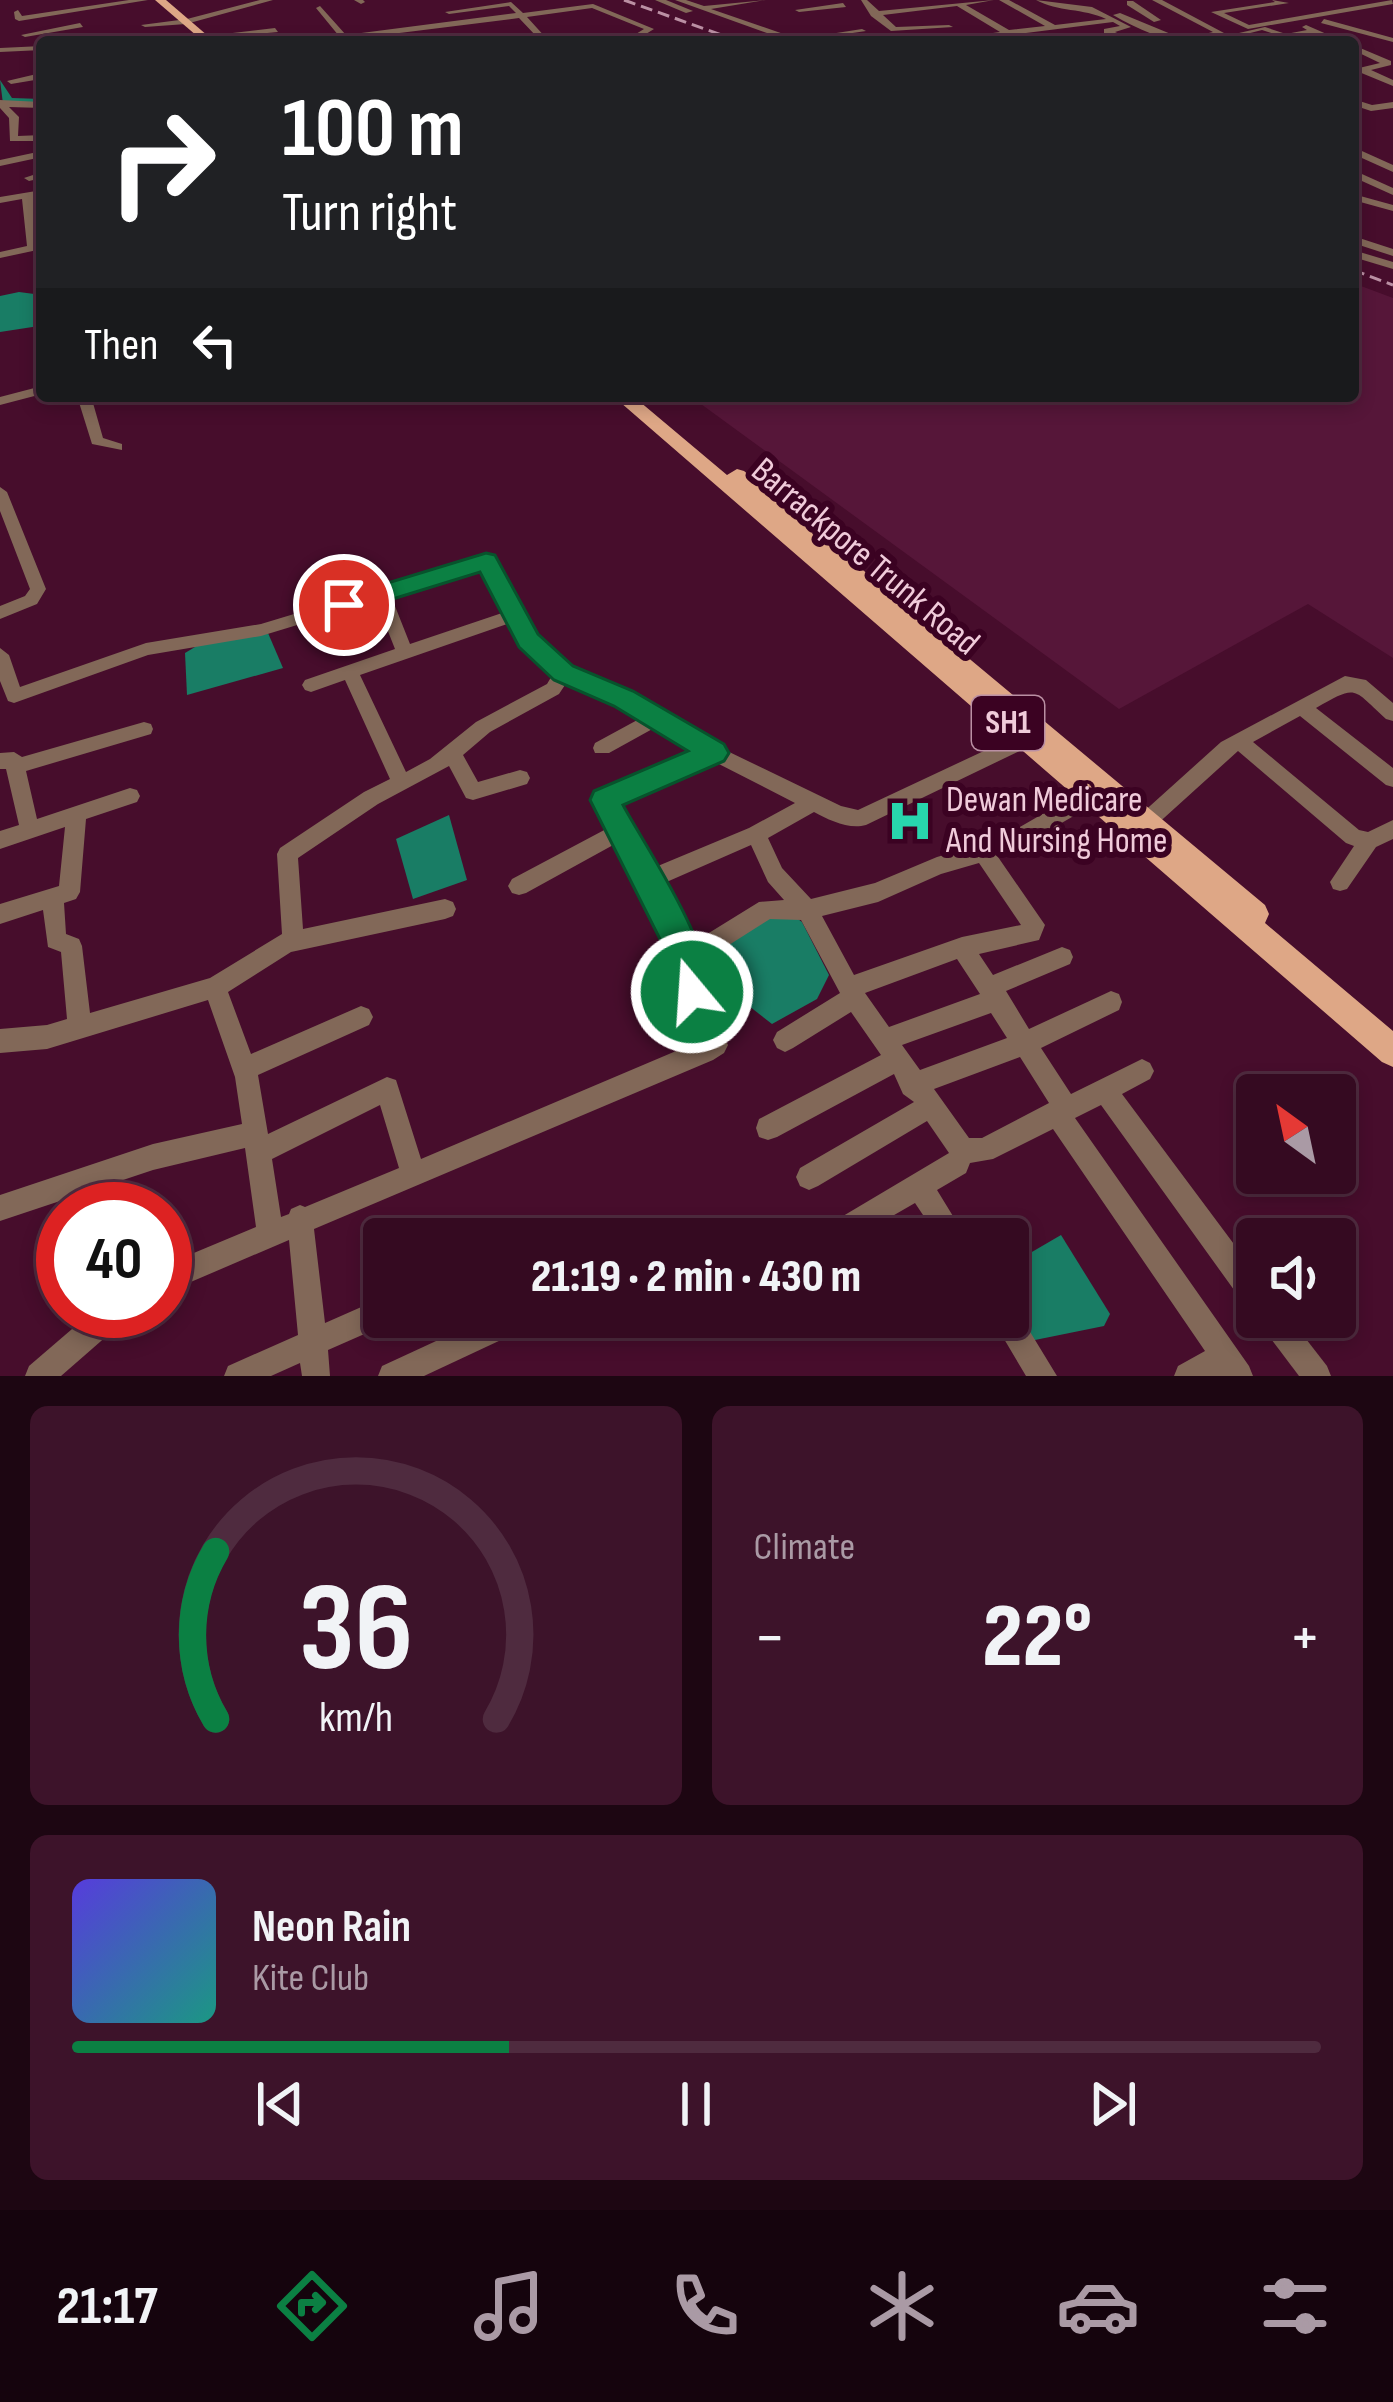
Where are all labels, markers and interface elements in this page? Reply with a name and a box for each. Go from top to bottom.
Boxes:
text: 100 m [282,79,464,180]
icon: right [84,84,240,240]
text: Turn right [282,181,457,246]
icon: left [182,312,248,378]
text: Then [84,318,158,373]
street label: Barrackpore Trunk Road [742,449,988,665]
pin [293,554,395,656]
icon: arrive [311,572,377,638]
road number: SH1 [972,696,1044,750]
place label: Dewan Medicare And Nursing Home [945,779,1167,863]
hospital icon: Dewan Medicare And Nursing Home [885,796,935,846]
position arrow [629,929,755,1055]
north arrow [1236,1074,1356,1194]
map controls [1236,1074,1356,1338]
speed limit sign: 40 [36,1182,192,1338]
button: sound [1236,1218,1356,1338]
text: 21:19 · 2 min · 430 m [531,1250,861,1305]
text: Climate [754,1524,855,1571]
text: 36 [298,1556,413,1705]
text: 22° [982,1584,1092,1692]
text: − [754,1599,786,1678]
text: + [1289,1599,1321,1678]
text: km/h [319,1691,393,1743]
text: Neon Rain [252,1900,411,1955]
text: Kite Club [252,1955,369,2002]
icon: previous [247,2071,313,2137]
icon: pause [663,2071,729,2137]
icon: next [1080,2071,1146,2137]
icon: directions [270,2264,354,2348]
icon: music [467,2264,551,2348]
icon: phone [663,2264,747,2348]
icon: climate [860,2264,944,2348]
icon: car [1056,2264,1140,2348]
icon: filters [1253,2264,1337,2348]
text: 21:17 [56,2274,158,2339]

